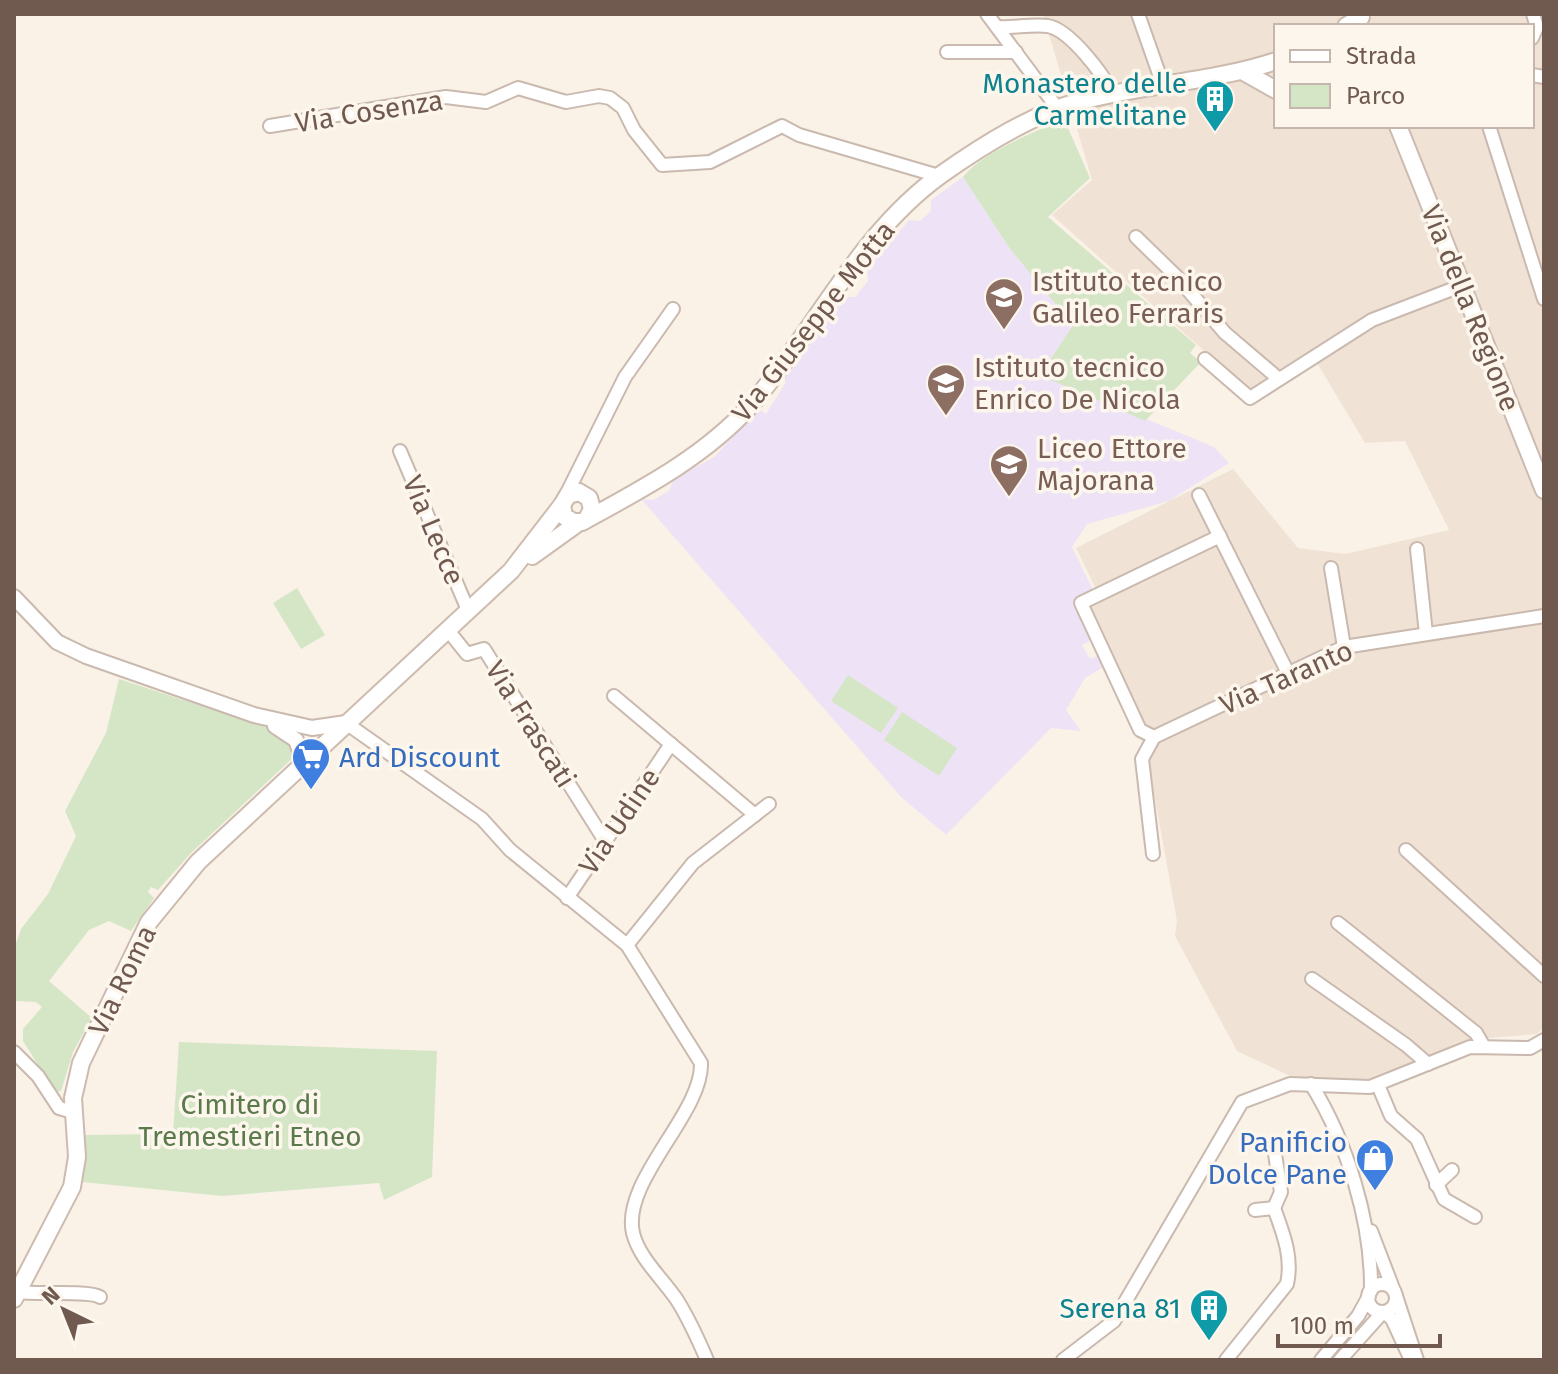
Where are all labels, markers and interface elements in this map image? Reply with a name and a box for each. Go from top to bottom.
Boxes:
legend [1274,24,1534,128]
text: Strada [1346,42,1417,70]
place label: Monastero delle Carmelitane [982,67,1187,132]
building icon: Monastero delle Carmelitane [1194,78,1236,133]
text: Parco [1346,82,1405,110]
street label: Via Cosenza [293,84,445,139]
street label: Via della Regione [1414,200,1527,416]
street label: Via Giuseppe Motta [725,214,902,428]
place label: Istituto tecnico Galileo Ferraris [1032,265,1224,330]
school or university icon: Istituto tecnico Galileo Ferraris [983,276,1025,331]
place label: Istituto tecnico Enrico De Nicola [974,351,1181,416]
school or university icon: Istituto tecnico Enrico De Nicola [925,362,967,417]
place label: Liceo Ettore Majorana [1037,432,1187,497]
school or university icon: Liceo Ettore Majorana [988,443,1030,498]
street label: Via Lecce [396,471,471,590]
street label: Via Taranto [1215,634,1358,721]
street label: Via Frascati [479,655,582,794]
supermarket icon: Ard Discount [290,736,332,791]
place label: Ard Discount [339,741,501,774]
street label: Via Udine [572,762,667,881]
street label: Via Roma [82,920,163,1041]
park label: Cimitero di Tremestieri Etneo [138,1088,362,1153]
place label: Panificio Dolce Pane [1207,1126,1347,1191]
shop icon: Panificio Dolce Pane [1354,1137,1396,1192]
north arrow [24,1270,104,1350]
text: N [36,1281,65,1311]
building icon: Serena 81 [1188,1287,1230,1342]
place label: Serena 81 [1059,1292,1181,1325]
scale bar [1278,1298,1440,1348]
text: 100 m [1290,1312,1354,1340]

